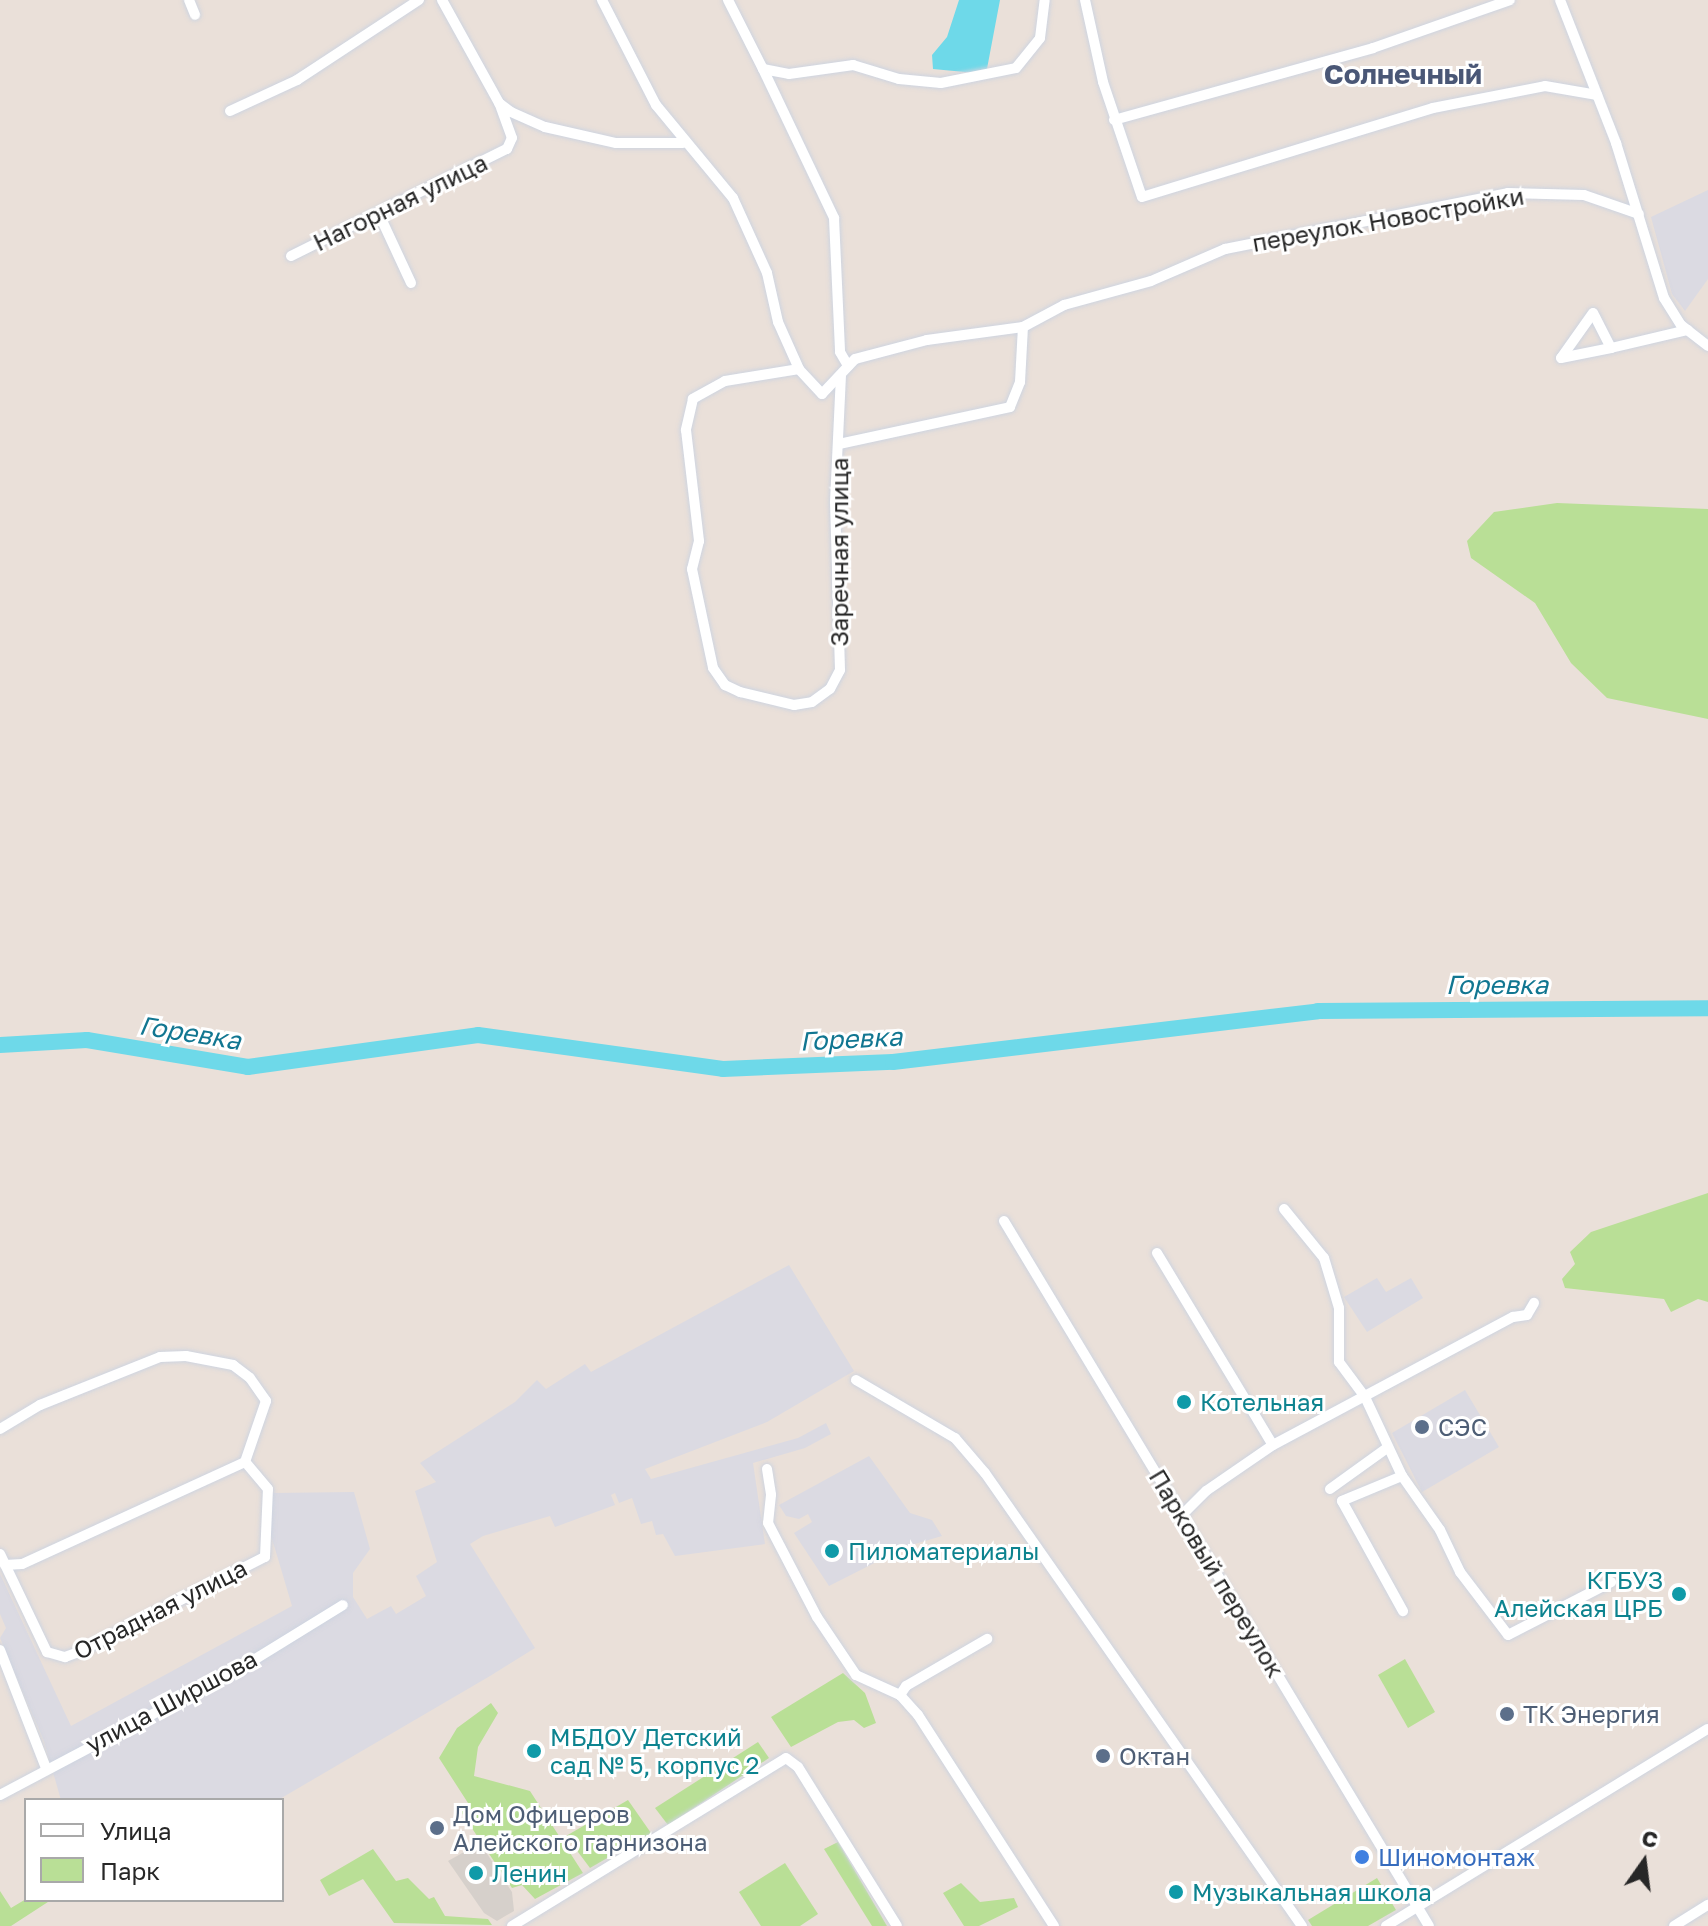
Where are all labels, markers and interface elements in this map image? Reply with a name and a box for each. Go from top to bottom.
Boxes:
district label: Солнечный [1324,57,1482,91]
street label: Нагорная улица [308,147,492,257]
street label: переулок Новостройки [1250,181,1526,257]
street label: Заречная улица [825,457,853,647]
water label: Горевка [1446,969,1548,1001]
water label: Горевка [137,1010,243,1056]
water label: Горевка [799,1021,903,1057]
place label: Котельная [1200,1388,1324,1416]
marker: Котельная [1175,1393,1193,1411]
place label: СЭС [1438,1413,1487,1441]
marker: СЭС [1413,1418,1431,1436]
street label: Парковый переулок [1144,1464,1290,1682]
place label: Пиломатериалы [848,1537,1040,1565]
marker: Пиломатериалы [823,1542,841,1560]
street label: Отрадная улица [69,1553,251,1665]
place label: КГБУЗ Алейская ЦРБ [1494,1566,1663,1622]
marker: КГБУЗ Алейская ЦРБ [1670,1585,1688,1603]
street label: улица Ширшова [80,1644,262,1758]
place label: ТК Энергия [1523,1700,1660,1728]
marker: ТК Энергия [1498,1705,1516,1723]
place label: МБДОУ Детский сад № 5, корпус 2 [550,1723,759,1779]
marker: МБДОУ Детский сад № 5, корпус 2 [525,1742,543,1760]
place label: Октан [1119,1742,1190,1770]
marker: Октан [1094,1747,1112,1765]
legend [24,1798,284,1902]
place label: Дом Офицеров Алейского гарнизона [453,1800,708,1856]
text: Улица [100,1816,172,1845]
marker: Дом Офицеров Алейского гарнизона [428,1819,446,1837]
north arrow [1604,1822,1684,1902]
text: С [1639,1823,1661,1853]
place label: Шиномонтаж [1378,1843,1535,1871]
marker: Шиномонтаж [1353,1848,1371,1866]
text: Парк [100,1856,160,1885]
place label: Ленин [492,1859,567,1887]
marker: Ленин [467,1864,485,1882]
place label: Музыкальная школа [1192,1878,1432,1906]
marker: Музыкальная школа [1167,1883,1185,1901]

